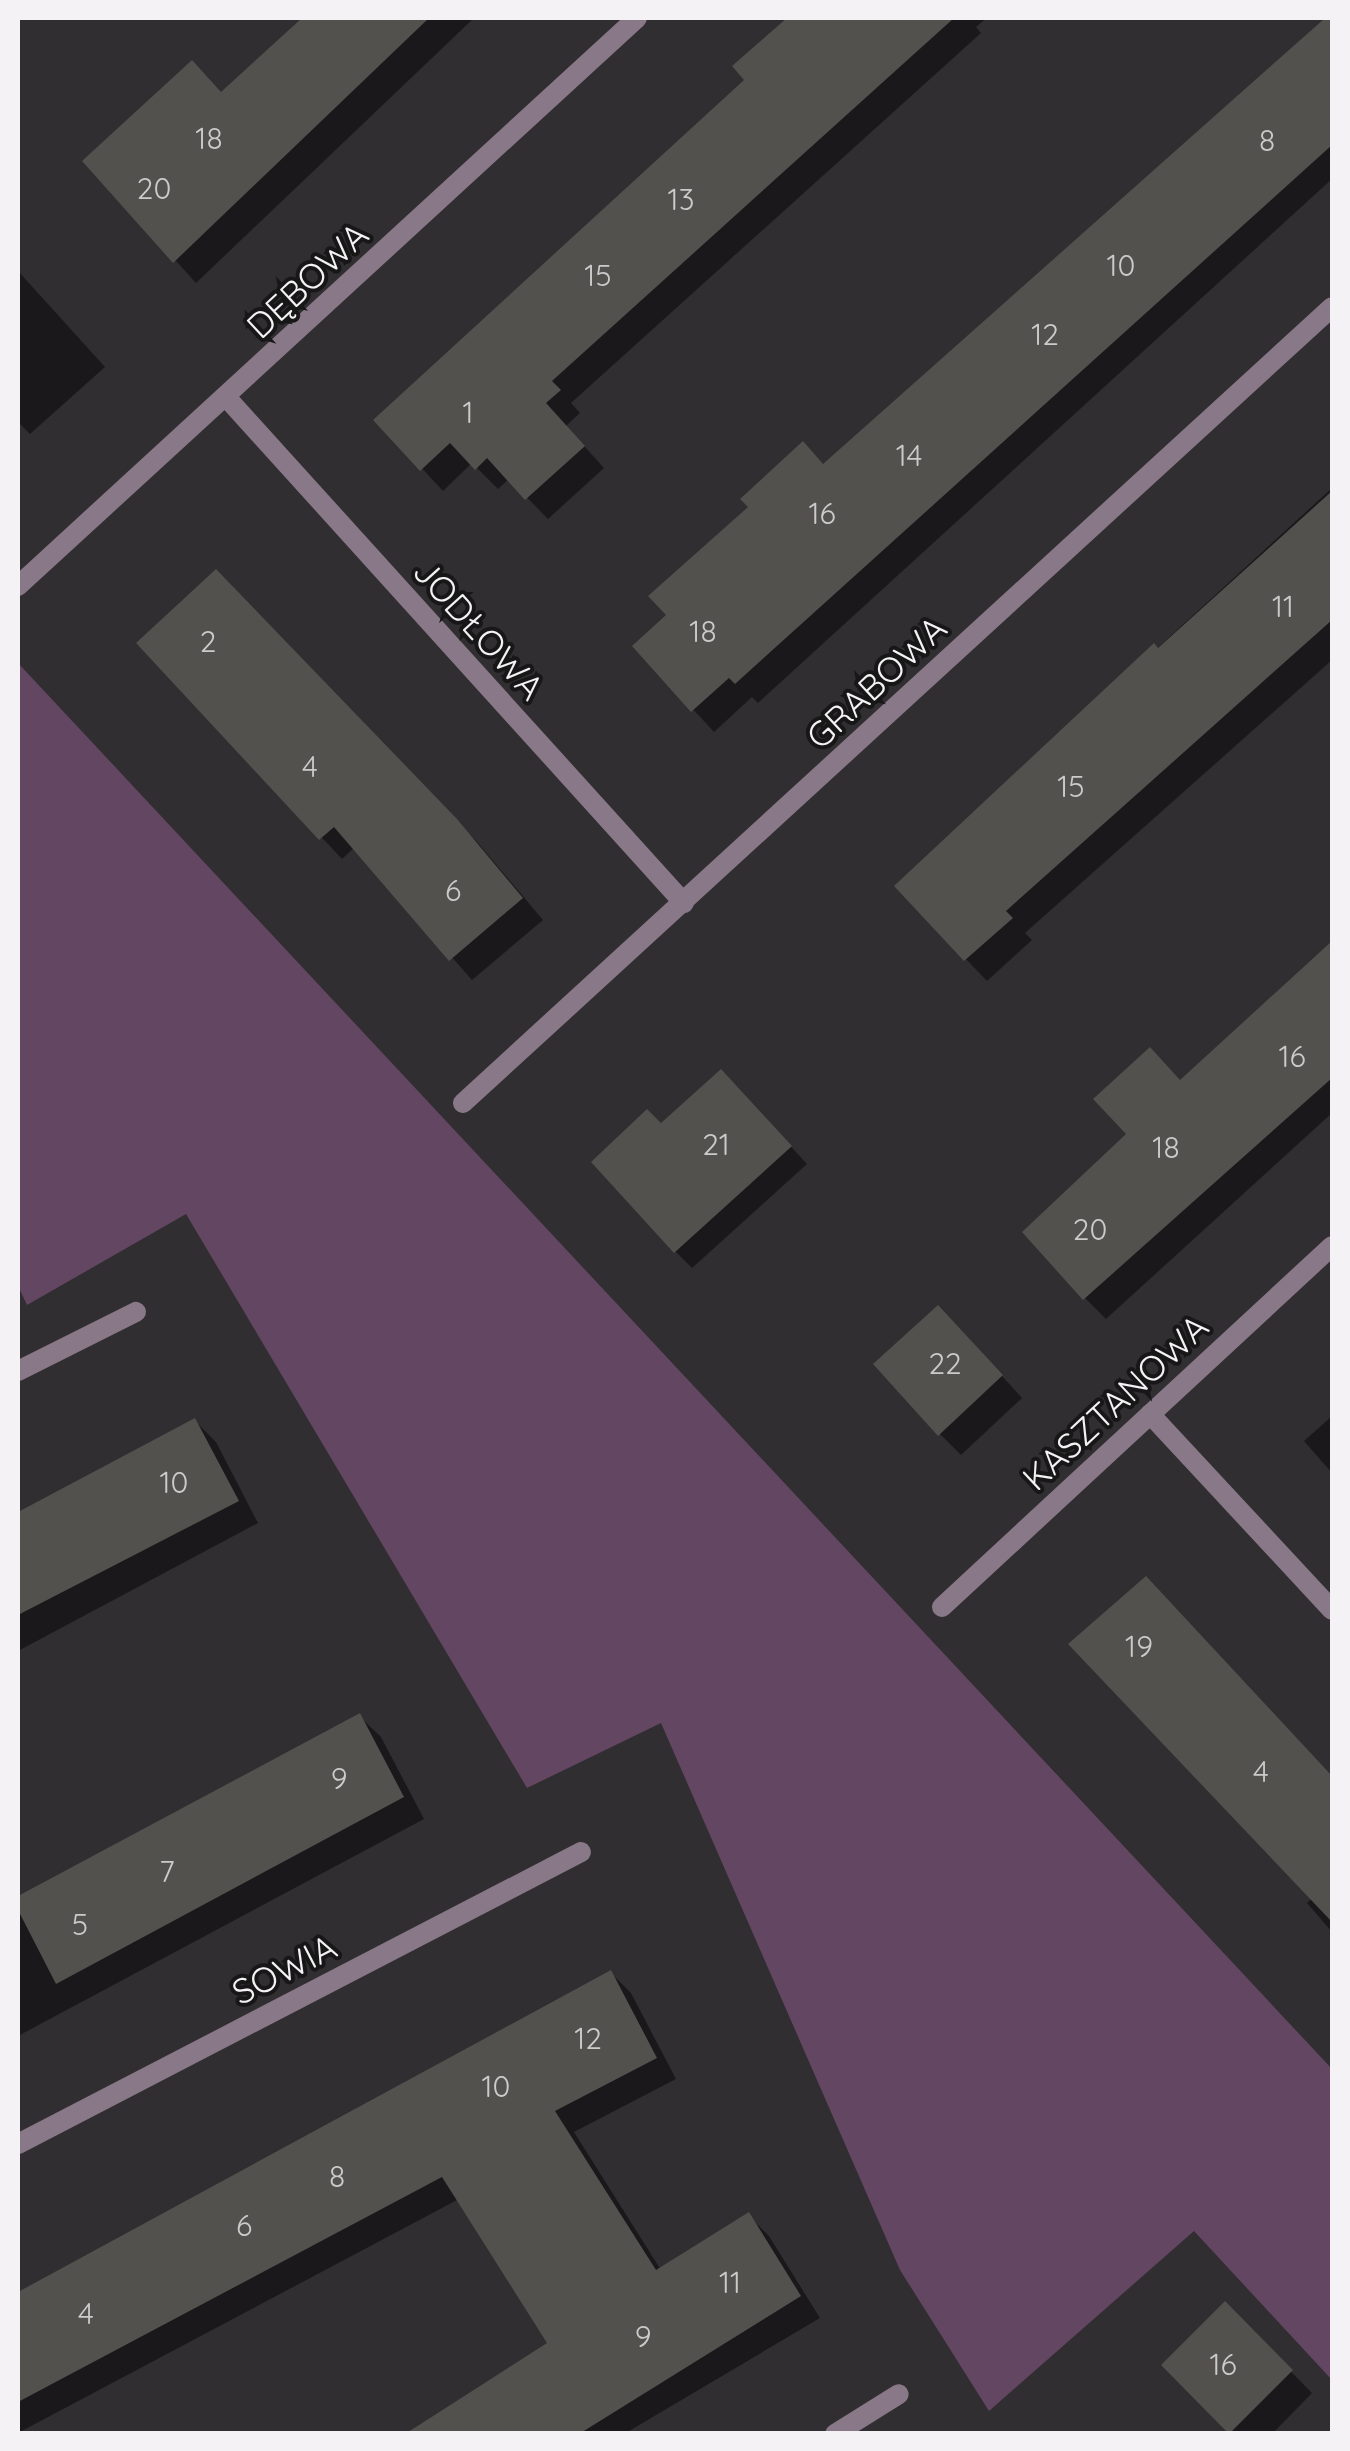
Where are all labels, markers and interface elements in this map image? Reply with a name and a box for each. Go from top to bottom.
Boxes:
house number: 18 [195,120,223,156]
house number: 8 [1259,122,1275,158]
house number: 20 [137,170,171,206]
house number: 13 [668,181,694,217]
street label: DĘBOWA [238,213,376,347]
house number: 10 [1107,247,1135,283]
house number: 15 [584,257,612,293]
house number: 12 [1031,316,1059,352]
house number: 1 [462,394,474,430]
house number: 14 [896,437,922,473]
house number: 16 [808,495,836,531]
street label: JODŁOWA [405,550,553,708]
house number: 11 [1272,588,1294,624]
street label: GRABOWA [797,607,955,757]
house number: 18 [689,613,717,649]
house number: 2 [200,623,216,659]
house number: 4 [302,748,318,784]
house number: 15 [1057,768,1085,804]
house number: 6 [445,872,461,908]
house number: 16 [1278,1038,1306,1074]
house number: 21 [702,1126,730,1162]
house number: 18 [1152,1129,1180,1165]
house number: 20 [1073,1211,1107,1247]
street label: KASZTANOWA [1014,1305,1216,1499]
house number: 22 [928,1345,962,1381]
house number: 10 [160,1464,188,1500]
house number: 19 [1125,1628,1153,1664]
house number: 4 [1253,1753,1269,1789]
house number: 9 [331,1760,347,1796]
house number: 7 [159,1853,175,1889]
house number: 5 [72,1906,88,1942]
street label: SOWIA [225,1925,343,2013]
house number: 12 [574,2020,602,2056]
house number: 10 [482,2068,510,2104]
house number: 8 [329,2158,345,2194]
house number: 6 [236,2207,252,2243]
house number: 11 [719,2264,741,2300]
house number: 4 [78,2295,94,2331]
house number: 9 [635,2318,651,2354]
house number: 16 [1209,2346,1237,2382]

